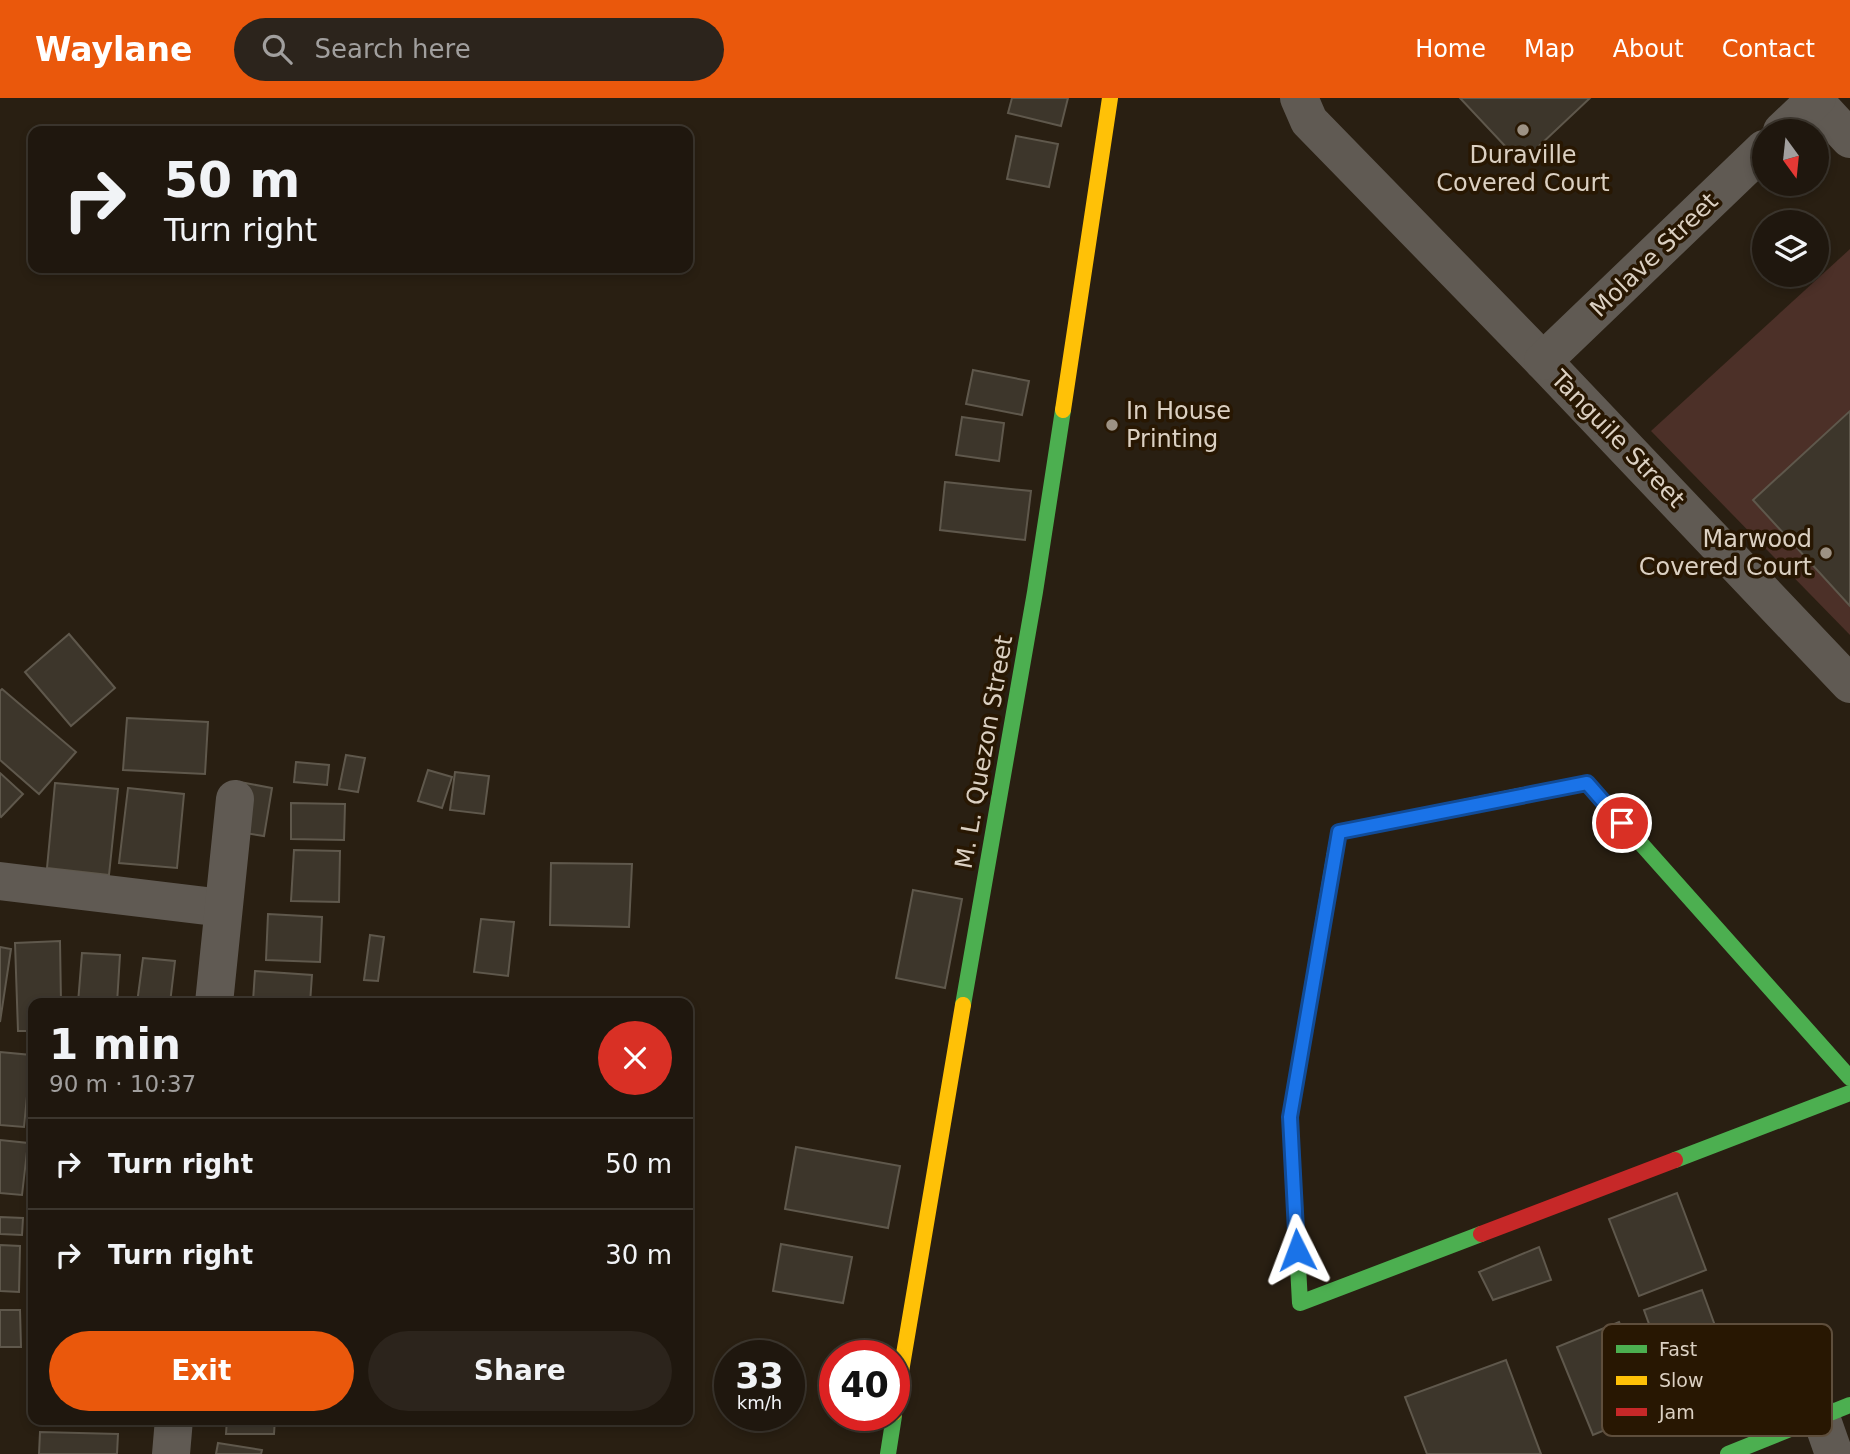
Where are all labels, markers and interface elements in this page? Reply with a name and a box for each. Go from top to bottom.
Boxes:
search box [234,18,724,81]
text: Waylane [35,30,192,69]
icon: search [258,30,296,68]
text: Search here [314,34,471,64]
text: Home [1415,35,1486,63]
text: Map [1524,35,1575,63]
text: About [1613,35,1684,63]
text: Contact [1722,35,1815,63]
north arrow [1752,119,1829,196]
map controls [1752,119,1829,287]
marker: Duraville Covered Court [1515,122,1531,138]
place label: Duraville Covered Court [1436,141,1610,197]
text: 50 m [164,152,300,209]
icon: right [49,154,140,245]
street label: Molave Street [1584,187,1724,323]
button: layers [1752,210,1829,287]
text: Turn right [164,211,317,249]
street label: Tanguile Street [1545,364,1690,513]
place label: In House Printing [1126,397,1231,453]
marker: In House Printing [1104,417,1120,433]
place label: Marwood Covered Court [1639,525,1812,581]
marker: Marwood Covered Court [1818,545,1834,561]
street label: M. L. Quezon Street [950,633,1018,871]
pin [1592,793,1652,853]
icon: arrive [1603,804,1641,842]
text: 1 min [49,1020,181,1069]
button: close [598,1021,672,1095]
text: 90 m · 10:37 [49,1071,196,1097]
icon: right [49,1145,87,1183]
text: Turn right [108,1149,253,1179]
text: 50 m [605,1149,672,1179]
position arrow [1260,1213,1334,1287]
icon: right [49,1236,87,1274]
text: Turn right [108,1240,253,1270]
text: 30 m [605,1240,672,1270]
legend [1602,1324,1832,1436]
button: Exit [49,1331,354,1411]
button: Share [368,1331,672,1411]
text: Fast [1659,1338,1697,1360]
speed limit sign: 40 [819,1340,910,1431]
text: 33 [735,1356,784,1396]
text: Slow [1659,1369,1704,1391]
text: km/h [737,1392,782,1413]
text: Jam [1658,1401,1695,1423]

